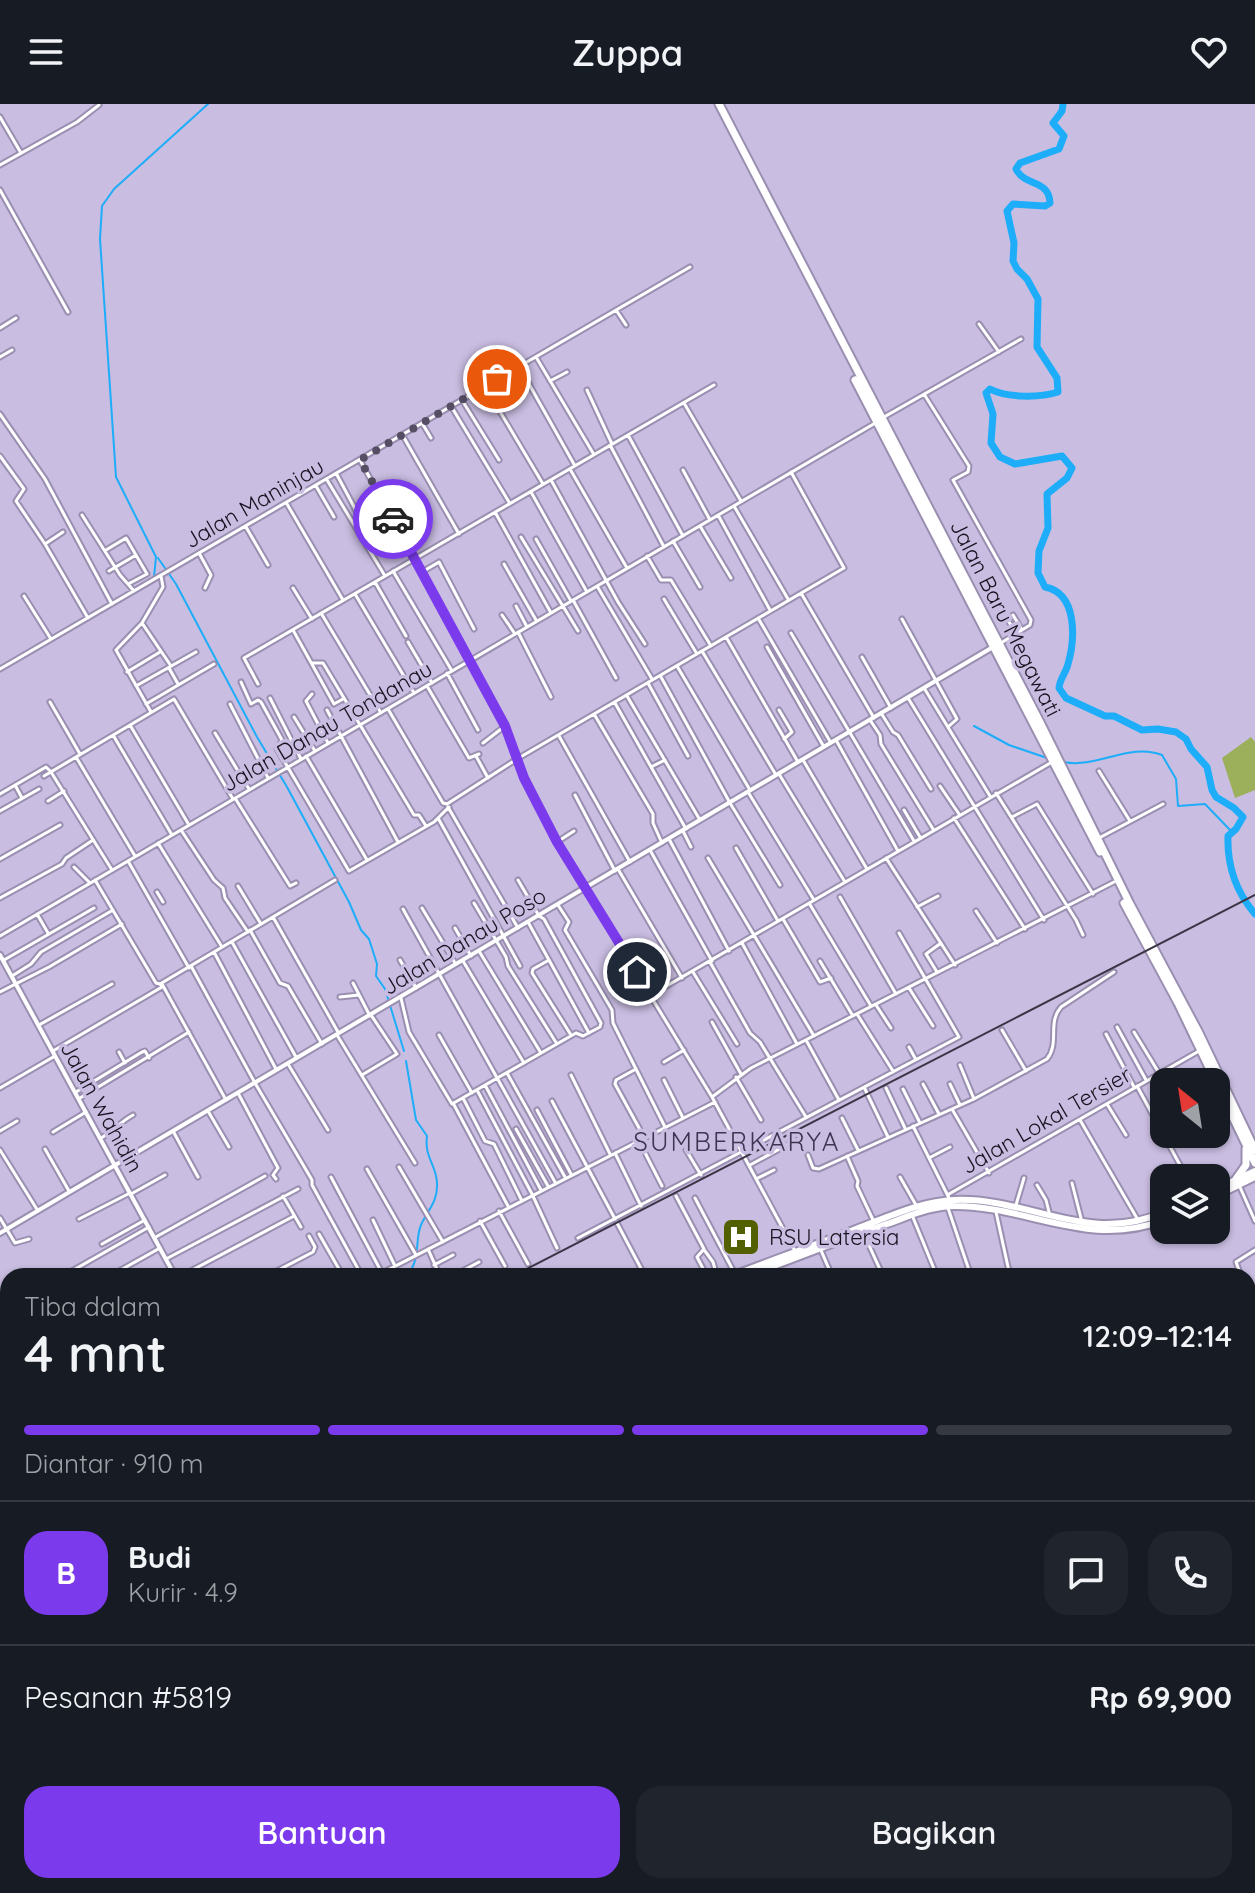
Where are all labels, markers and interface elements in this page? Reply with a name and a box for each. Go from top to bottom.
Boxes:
icon: menu [24,30,68,74]
text: Zuppa [572,30,683,75]
icon: heart [1187,30,1231,74]
pin [463,345,531,413]
icon: bag [475,357,519,401]
street label: Jalan Maninjau [179,452,329,554]
courier [353,479,433,559]
icon: car [371,497,415,541]
street label: Jalan Baru Megawati [944,515,1068,721]
street label: Jalan Danau Tondanau [217,654,437,798]
street label: Jalan Danau Poso [377,881,551,1001]
pin [603,938,671,1006]
icon: home [615,950,659,994]
street label: Jalan Wahidin [55,1037,149,1177]
street label: Jalan Lokal Tersier [956,1060,1136,1180]
north arrow [1150,1068,1230,1148]
map controls [1150,1068,1230,1244]
district label: SUMBERKARYA [633,1125,841,1158]
button: layers [1150,1164,1230,1244]
hospital icon: RSU Latersia [720,1216,762,1258]
place label: RSU Latersia [769,1223,899,1251]
text: Tiba dalam [24,1290,161,1323]
text: 12:09–12:14 [1083,1317,1232,1355]
text: 4 mnt [24,1320,167,1385]
text: Diantar · 910 m [24,1447,204,1480]
button: chat [1044,1531,1128,1615]
button: phone [1148,1531,1232,1615]
text: Budi [128,1538,191,1576]
text: B [56,1554,76,1592]
text: Kurir · 4.9 [128,1576,238,1609]
text: Pesanan #5819 [24,1678,232,1716]
text: Rp 69,900 [1089,1678,1232,1716]
button: Bantuan [24,1786,620,1878]
button: Bagikan [636,1786,1232,1878]

